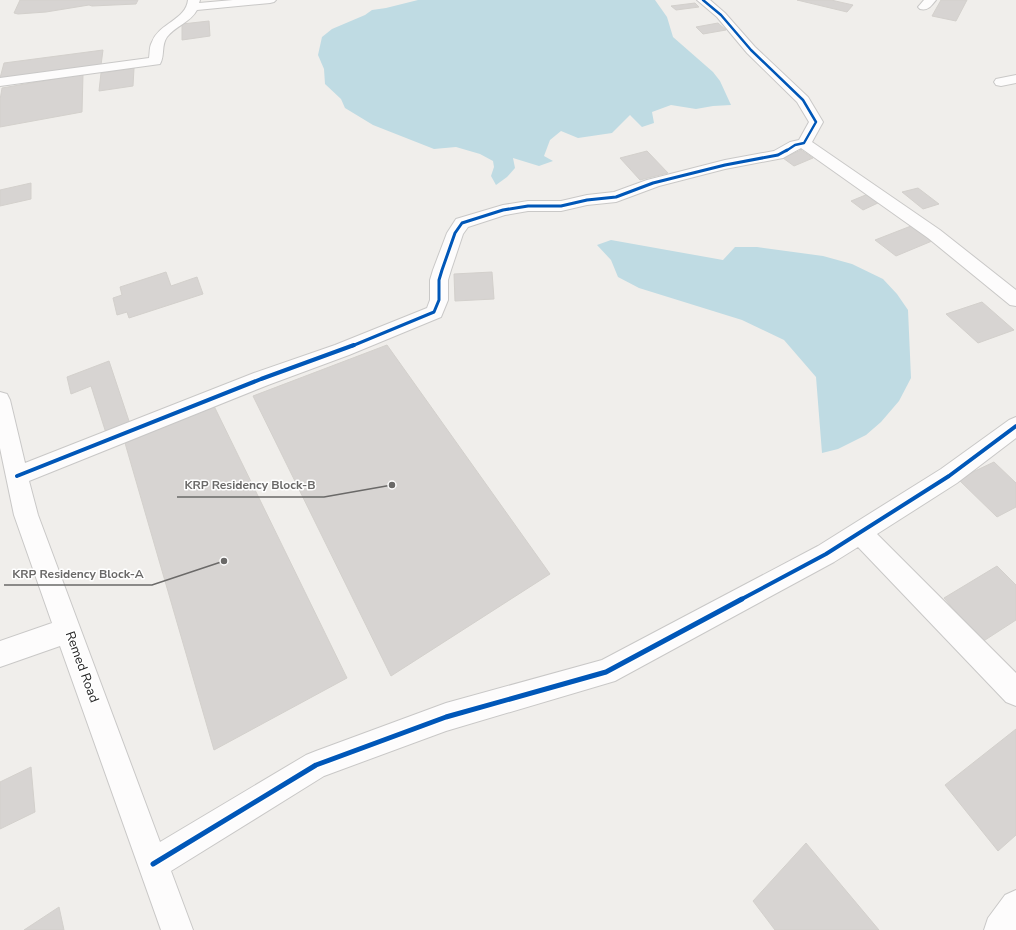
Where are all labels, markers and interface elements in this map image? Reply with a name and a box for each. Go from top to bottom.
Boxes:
callout: KRP Residency Block-B [177,473,324,497]
text: KRP Residency Block-B [185,477,315,493]
callout: KRP Residency Block-A [4,561,152,585]
text: KRP Residency Block-A [12,566,144,582]
street label: Remed Road [61,629,103,705]

